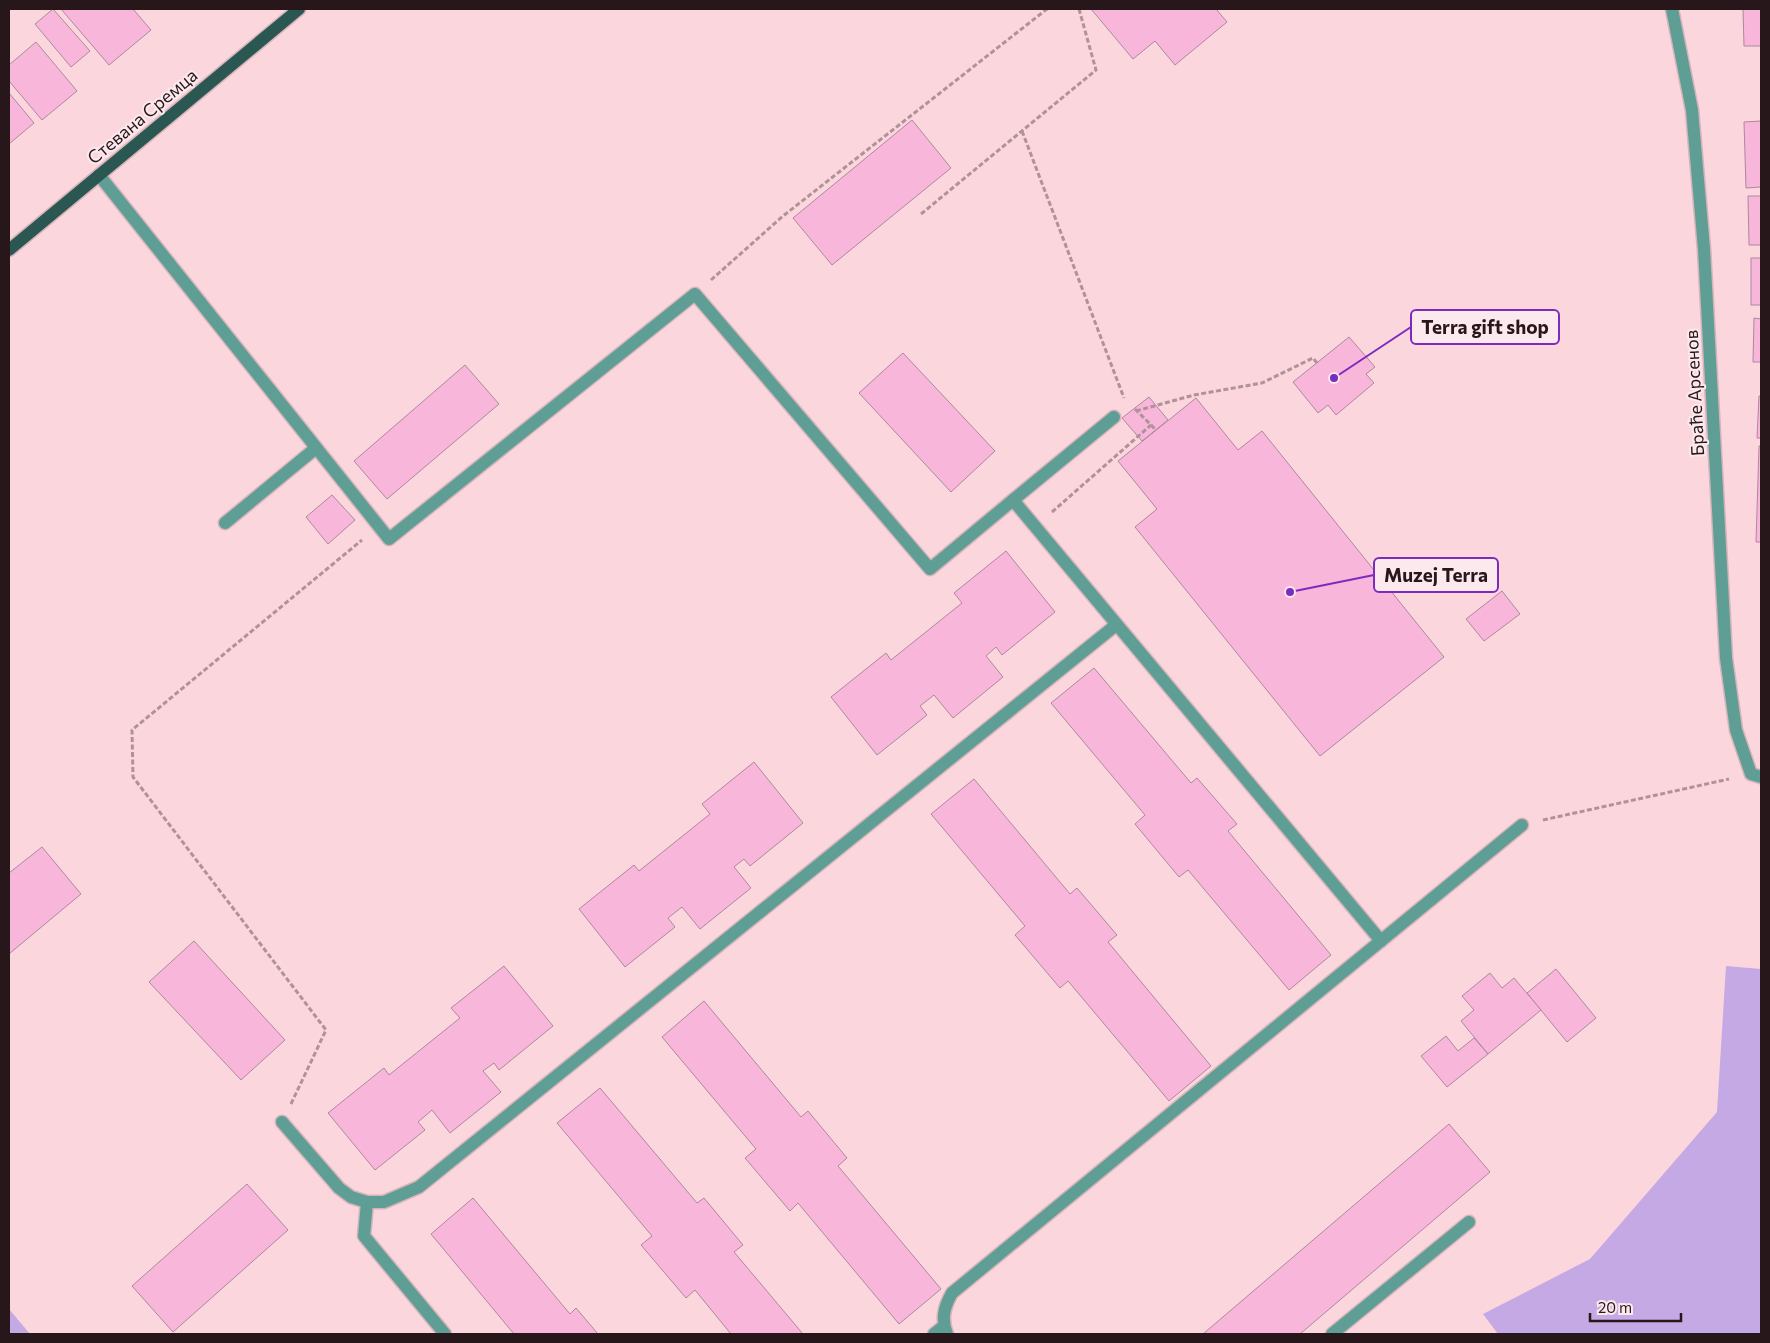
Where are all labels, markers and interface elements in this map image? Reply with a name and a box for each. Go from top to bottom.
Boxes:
street label: Стевана Сремца [83,64,201,168]
callout: Terra gift shop [1411,310,1559,344]
text: Terra gift shop [1421,315,1549,338]
street label: Браће Арсенов [1680,329,1708,457]
callout: Muzej Terra [1374,558,1498,592]
text: Muzej Terra [1384,563,1488,586]
scale bar [1590,1290,1681,1322]
text: 20 m [1598,1298,1632,1316]

